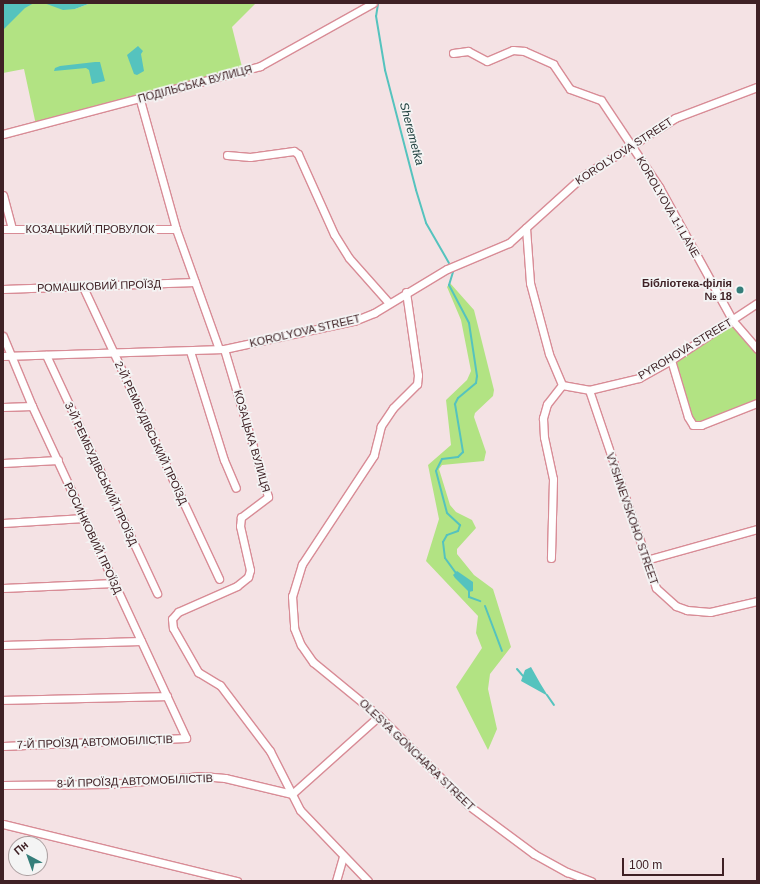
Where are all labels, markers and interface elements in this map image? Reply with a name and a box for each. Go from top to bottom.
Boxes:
street label: ПОДІЛЬСЬКА ВУЛИЦЯ [136,62,254,106]
water label: Sheremetka [396,101,426,167]
street label: KOROLYOVA STREET [573,114,675,188]
street label: KOROLYOVA 1-I LANE [634,154,702,260]
street label: КОЗАЦЬКИЙ ПРОВУЛОК [26,222,154,236]
street label: РОМАШКОВИЙ ПРОЇЗД [37,277,161,295]
place label: Бібліотека-філія № 18 [642,277,732,303]
marker: Бібліотека-філія № 18 [735,285,745,295]
street label: KOROLYOVA STREET [248,312,362,350]
street label: PYROHOVA STREET [635,316,735,382]
street label: 2-Й РЕМБУДІВСЬКИЙ ПРОЇЗД [112,359,190,507]
street label: КОЗАЦЬКА ВУЛИЦЯ [231,388,273,494]
street label: 3-Й РЕМБУДІВСЬКИЙ ПРОЇЗД [62,400,140,548]
street label: VYSHNEVSKOHO STREET [603,451,661,587]
street label: РОСИНКОВИЙ ПРОЇЗД [61,480,125,596]
street label: OLESYA GONCHARA STREET [356,696,478,814]
street label: 7-Й ПРОЇЗД АВТОМОБІЛІСТІВ [17,733,173,751]
street label: 8-Й ПРОЇЗД АВТОМОБІЛІСТІВ [57,772,213,790]
north arrow [8,836,48,876]
text: Пн [11,838,30,857]
scale bar [624,850,726,876]
text: 100 m [629,858,662,872]

